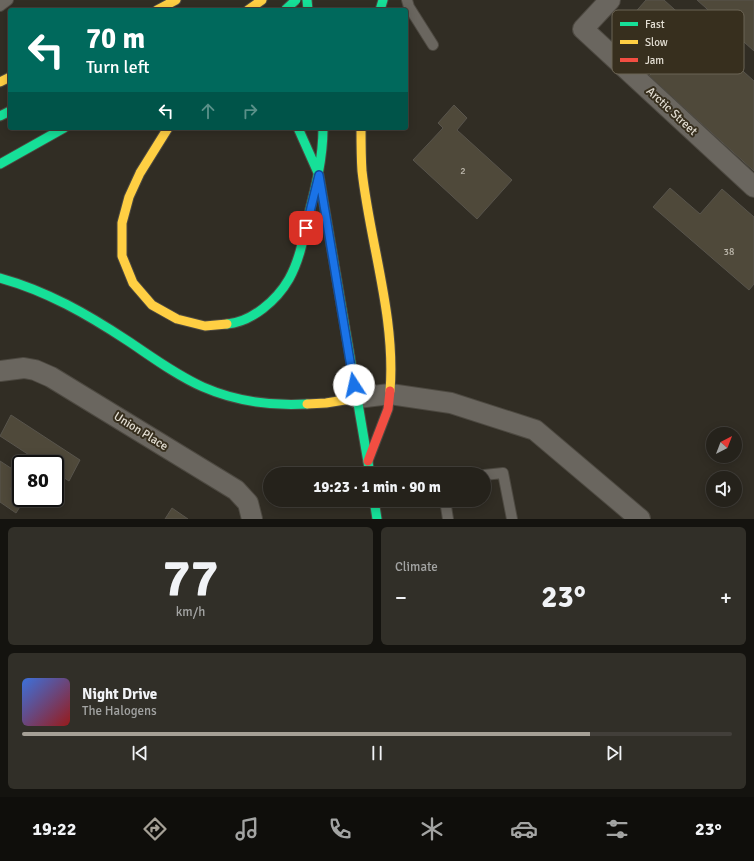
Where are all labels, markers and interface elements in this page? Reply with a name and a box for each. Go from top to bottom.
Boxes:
legend [612,10,744,74]
text: Fast [645,18,665,31]
text: 70 m [86,22,145,56]
icon: left [20,24,72,76]
text: Slow [645,36,668,49]
text: Jam [645,54,664,67]
text: Turn left [86,56,149,78]
street label: Arctic Street [643,84,700,139]
icon: left [155,100,177,122]
icon: ahead [197,100,219,122]
icon: right [239,100,261,122]
house number: 2 [460,165,466,177]
pin [289,211,323,245]
icon: arrive [295,217,317,239]
house number: 38 [724,246,734,258]
position arrow [333,364,375,406]
street label: Union Place [111,409,171,454]
north arrow [706,427,742,463]
map controls [706,427,742,507]
speed limit sign: 80 [12,455,64,507]
button: sound [706,471,742,507]
text: 19:23 · 1 min · 90 m [313,478,441,496]
text: 77 [162,546,219,610]
text: Climate [395,559,438,575]
text: 23° [541,579,586,616]
text: − [395,584,407,611]
text: + [720,584,732,611]
text: km/h [176,604,205,620]
text: Night Drive [82,685,157,703]
text: The Halogens [82,703,157,719]
icon: previous [129,742,151,764]
icon: pause [366,742,388,764]
icon: next [603,742,625,764]
icon: directions [141,815,169,843]
icon: music [233,815,261,843]
icon: phone [326,815,354,843]
icon: climate [418,815,446,843]
icon: car [510,815,538,843]
icon: filters [603,815,631,843]
text: 19:22 [32,818,76,840]
text: 23° [695,818,722,840]

